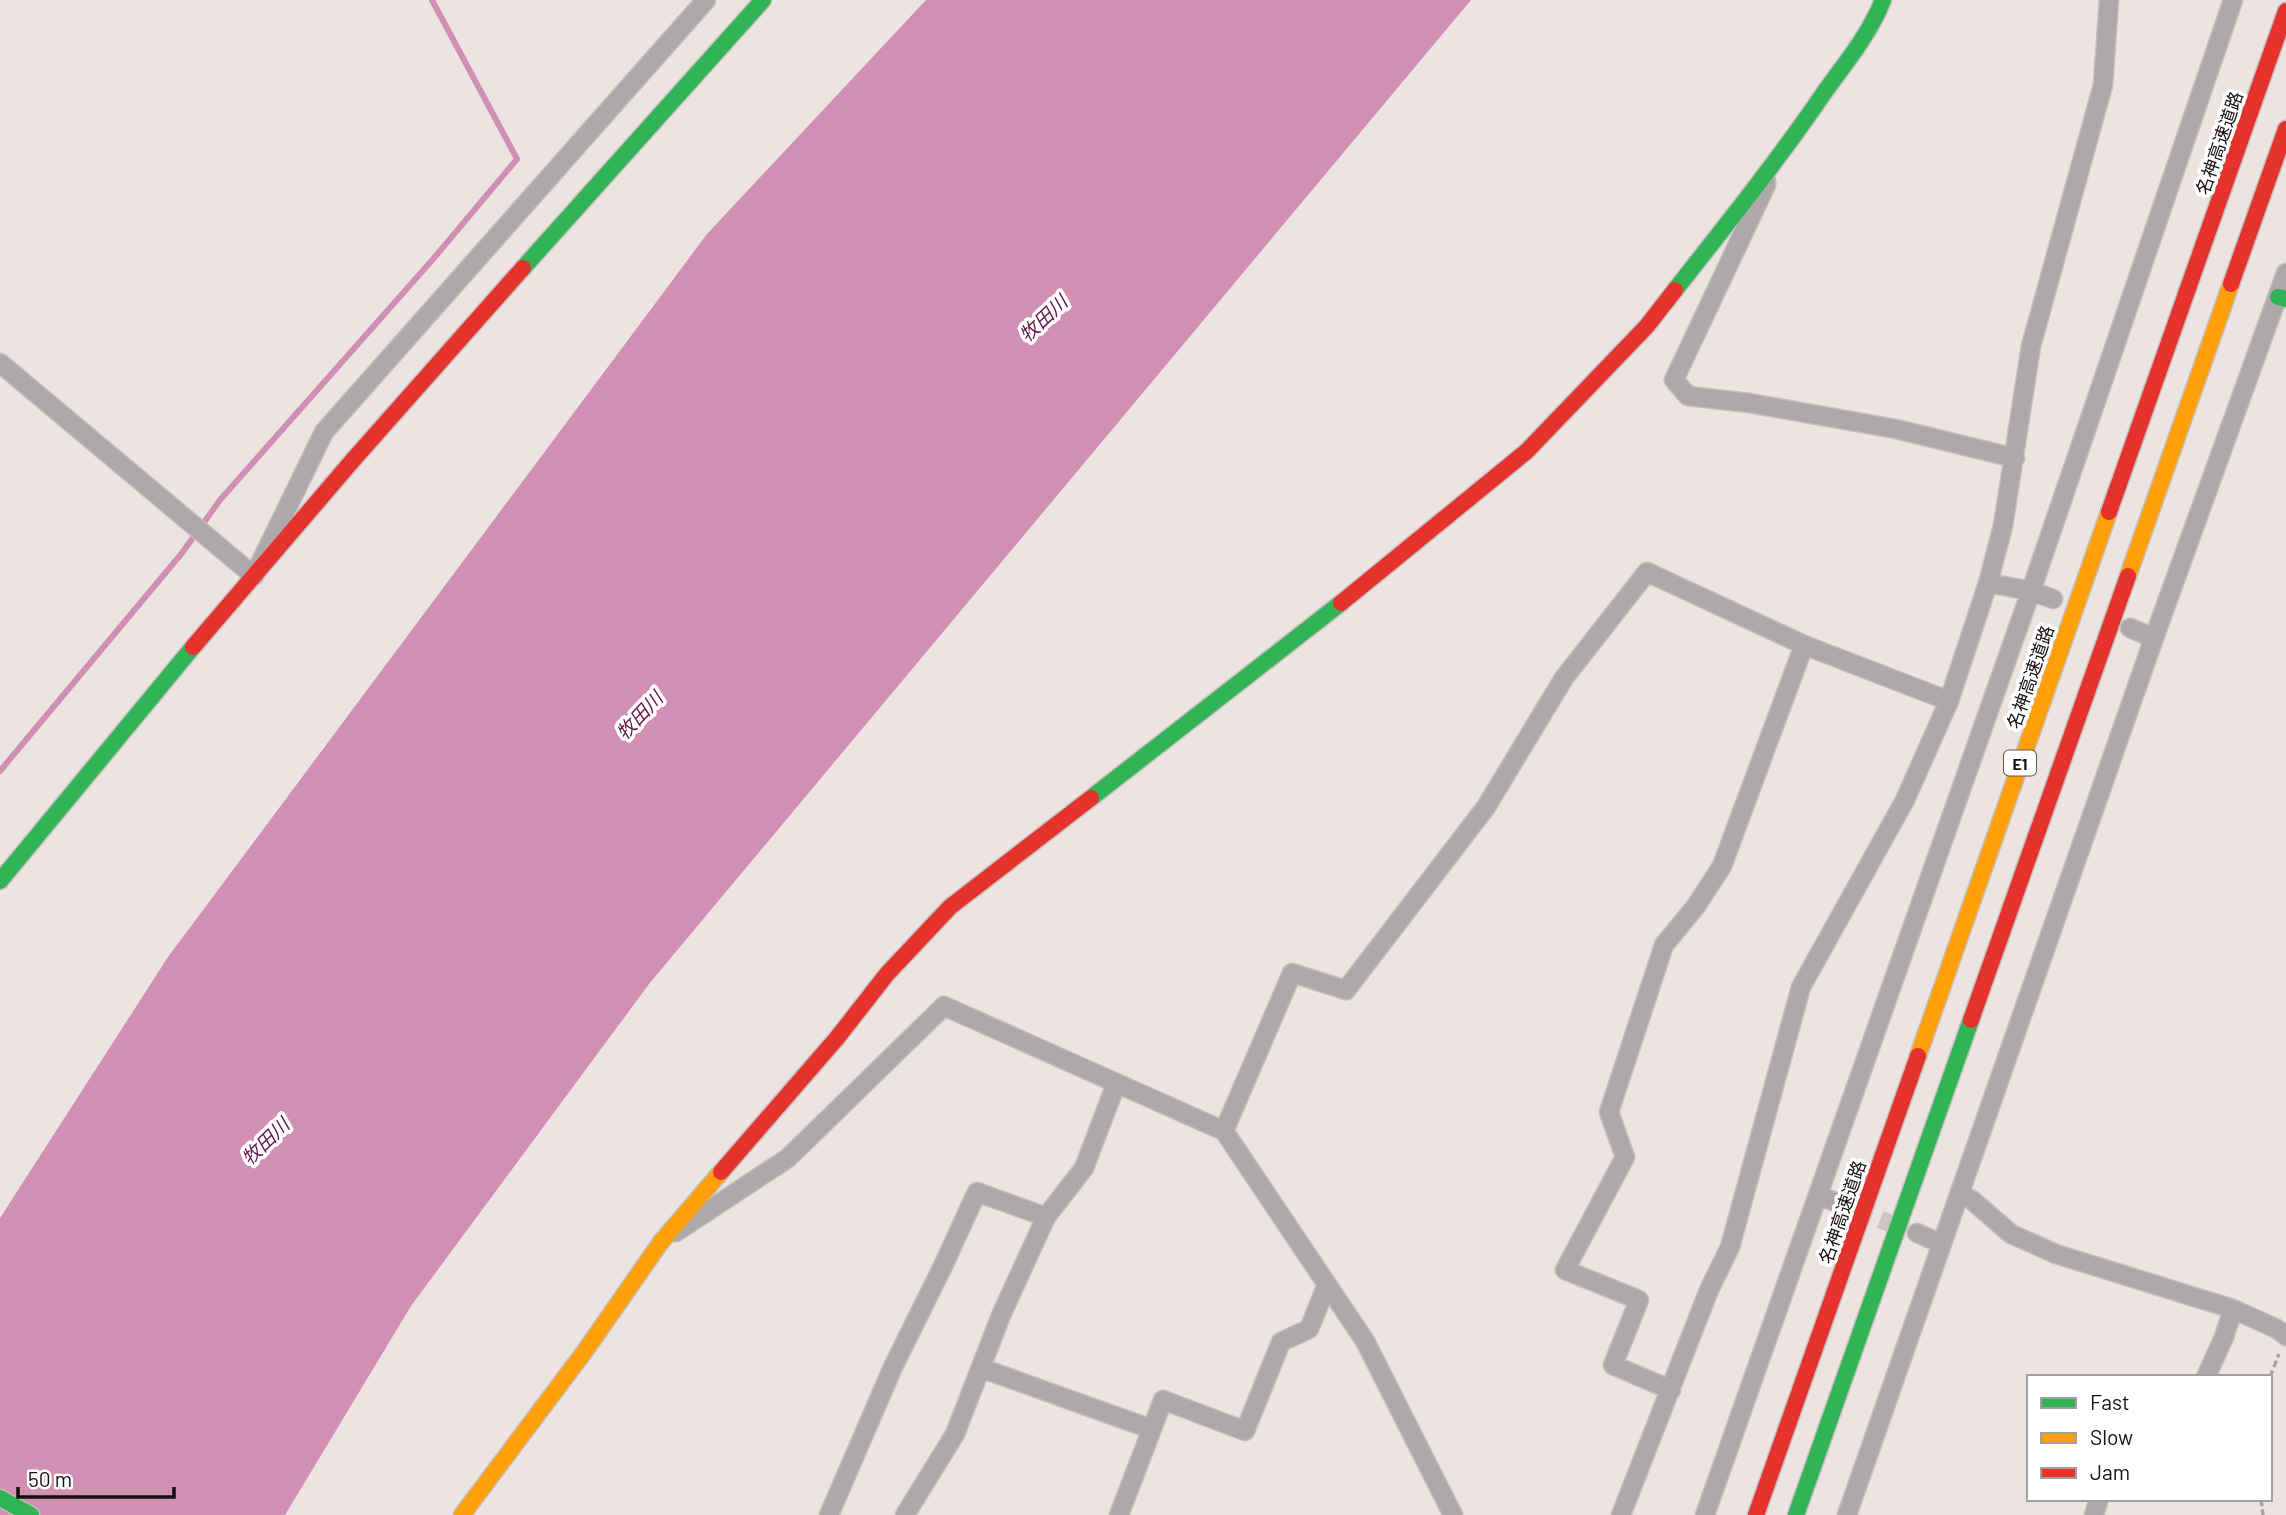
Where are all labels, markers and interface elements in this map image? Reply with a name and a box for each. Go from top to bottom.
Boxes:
street label: 名神高速道路 [2191,88,2247,198]
water label: 牧田川 [1014,289,1073,346]
street label: 名神高速道路 [2002,622,2058,732]
water label: 牧田川 [611,685,668,744]
road number: E1 [2004,750,2036,776]
water label: 牧田川 [237,1112,295,1169]
street label: 名神高速道路 [1814,1157,1870,1267]
legend [2027,1375,2272,1501]
text: Fast [2090,1389,2130,1414]
text: Slow [2090,1424,2133,1449]
scale bar [18,1456,173,1500]
text: Jam [2090,1459,2130,1484]
text: 50 m [28,1466,72,1491]

